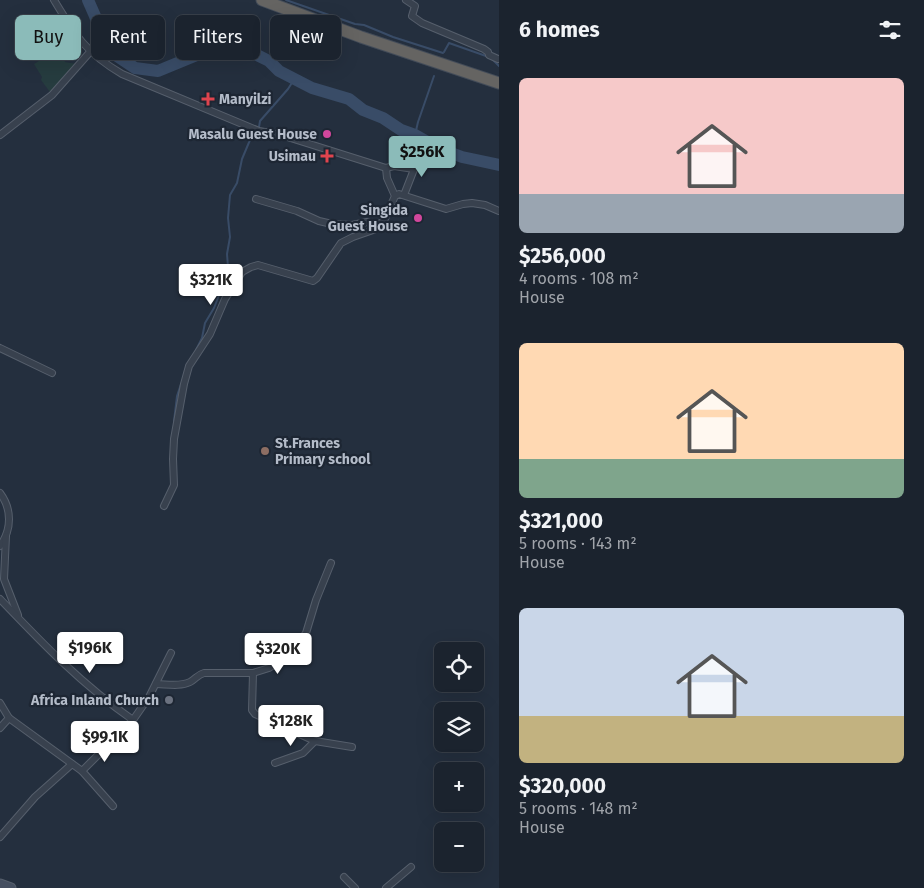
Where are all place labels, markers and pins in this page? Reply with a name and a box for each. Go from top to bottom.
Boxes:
place label: Manyilzi [219,91,272,108]
marker: Manyilzi [201,92,215,106]
place label: Masalu Guest House [189,126,317,143]
marker: Masalu Guest House [321,128,333,140]
pin: $256K [387,136,457,178]
place label: Usimau [269,148,316,165]
marker: Usimau [320,149,334,163]
place label: Singida Guest House [328,202,408,235]
marker: Singida Guest House [412,212,424,224]
pin: $321K [176,264,246,306]
place label: St.Frances Primary school [275,435,371,468]
marker: St.Frances Primary school [259,445,271,457]
pin: $196K [55,632,125,674]
pin: $320K [243,632,313,675]
place label: Africa Inland Church [30,692,159,709]
marker: Africa Inland Church [163,694,175,706]
pin: $128K [256,704,326,747]
pin: $99.1K [64,720,146,763]

